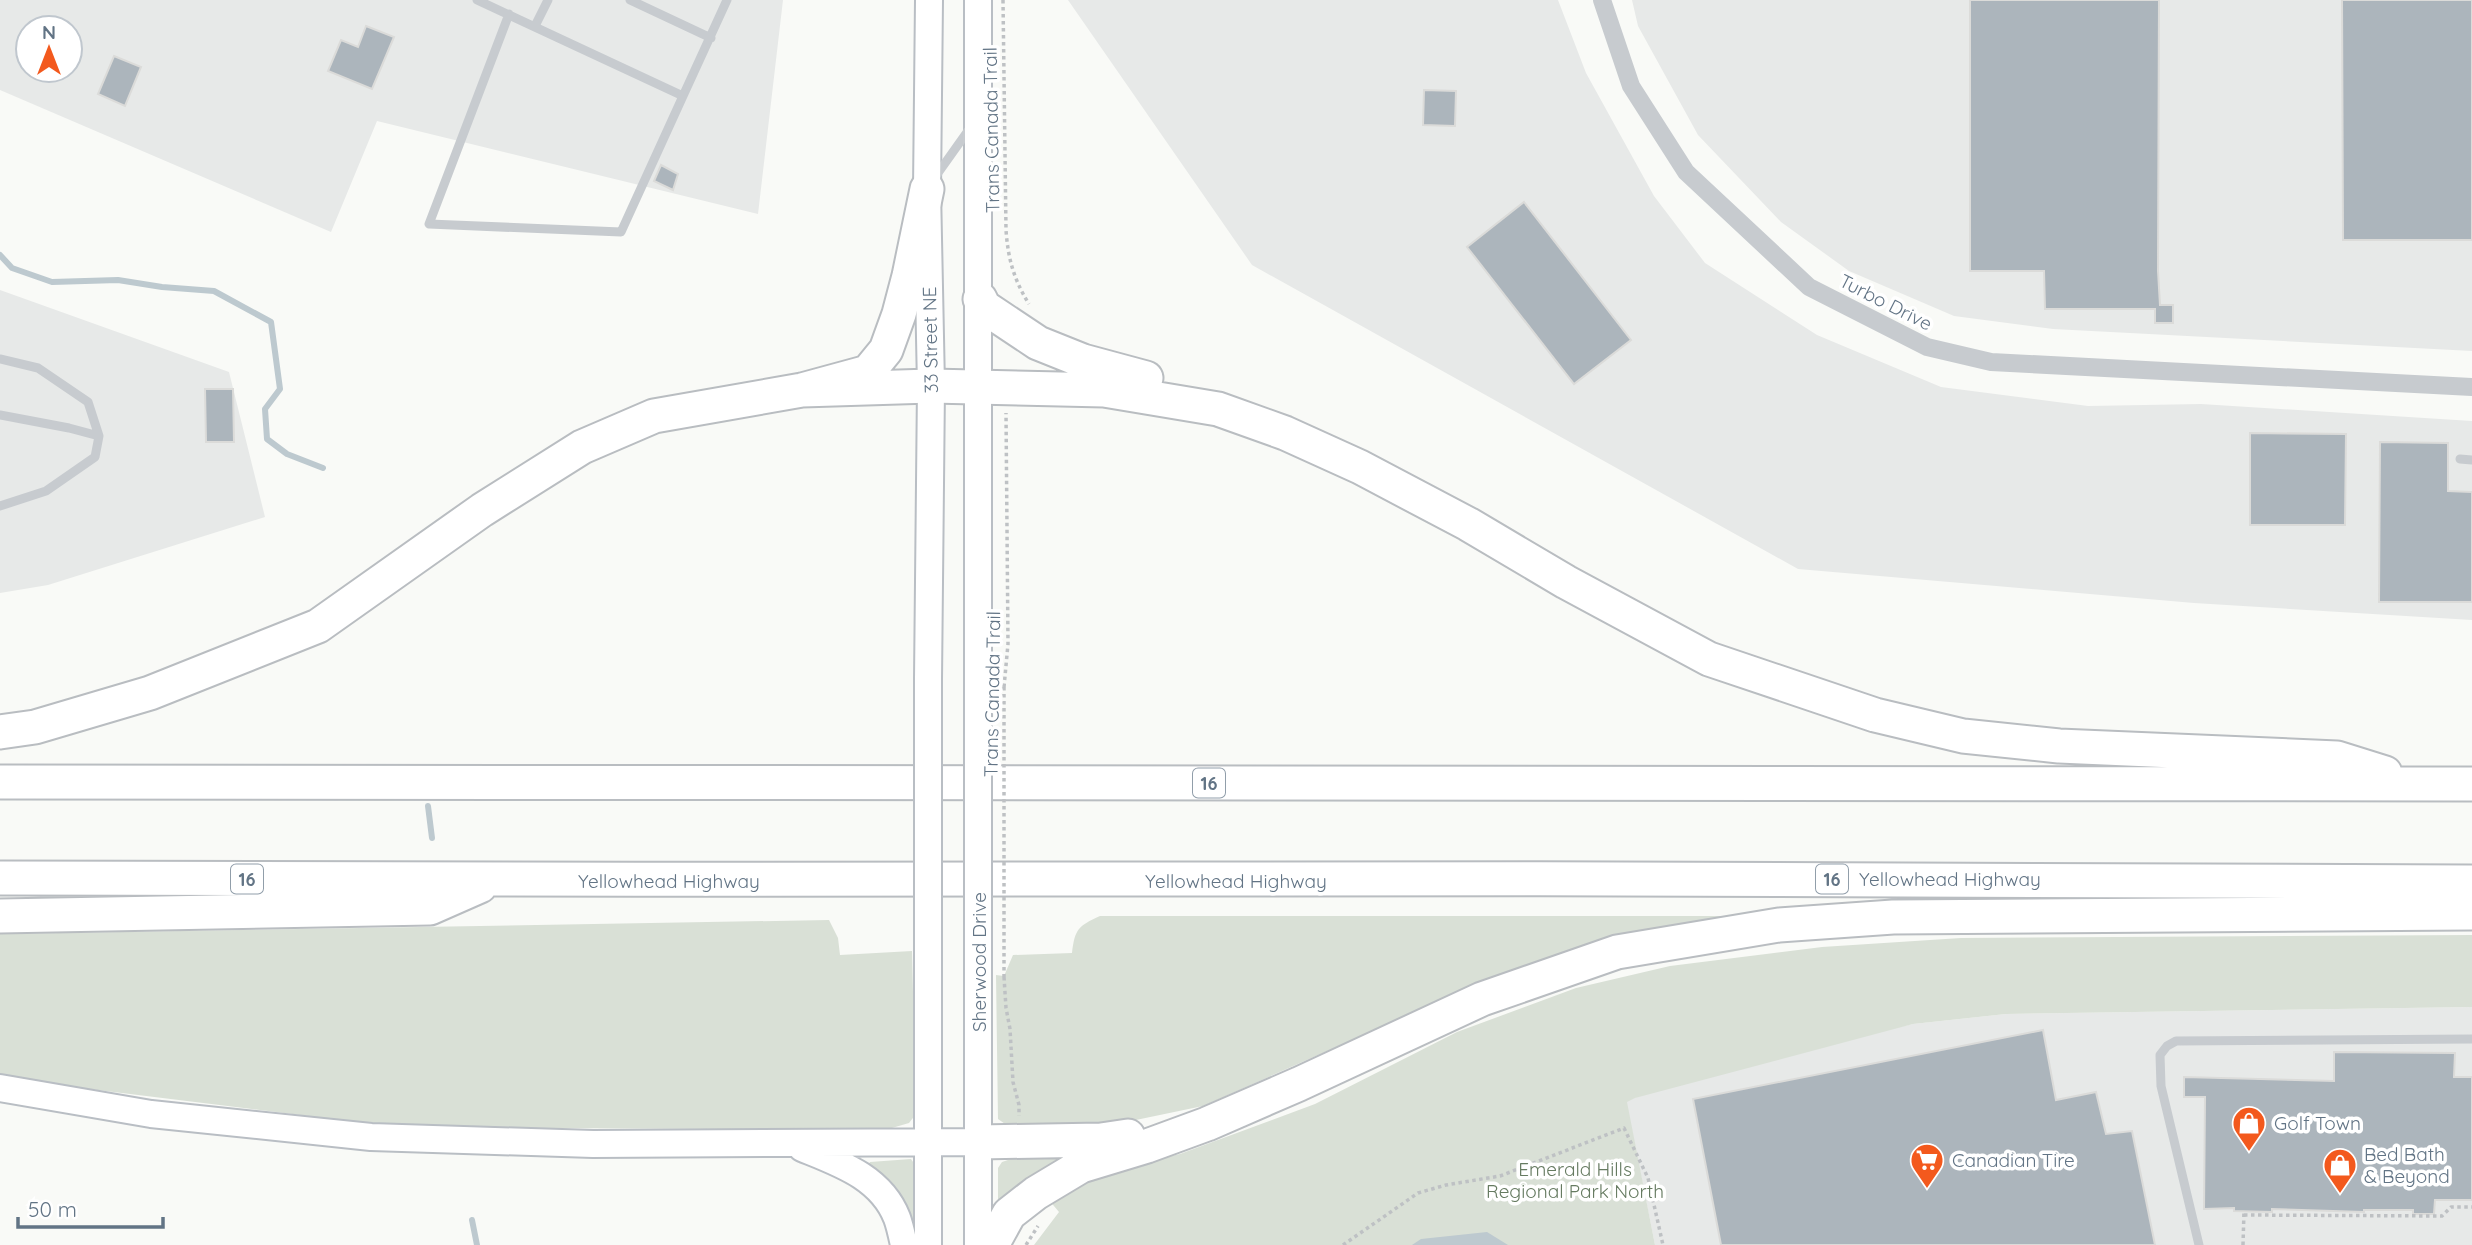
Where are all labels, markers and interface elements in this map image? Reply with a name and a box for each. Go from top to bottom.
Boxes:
north arrow [14,14,84,84]
text: N [42,20,56,44]
street label: Trans Canada Trail [978,47,1004,213]
street label: Turbo Drive [1835,268,1937,336]
street label: 33 Street NE [917,286,943,394]
street label: Trans Canada Trail [979,611,1005,777]
road number: 16 [1193,768,1225,798]
road number: 16 [231,864,263,894]
road number: 16 [1816,864,1848,894]
street label: Yellowhead Highway [1859,867,2041,891]
street label: Yellowhead Highway [578,869,760,893]
street label: Yellowhead Highway [1145,869,1327,893]
street label: Sherwood Drive [967,892,991,1032]
shop icon: Golf Town [2230,1104,2268,1153]
place label: Golf Town [2274,1111,2361,1135]
supermarket icon: Canadian Tire [1908,1141,1946,1190]
place label: Bed Bath & Beyond [2364,1142,2450,1188]
shop icon: Bed Bath & Beyond [2321,1146,2359,1195]
place label: Canadian Tire [1952,1148,2075,1172]
park label: Emerald Hills Regional Park North [1486,1157,1664,1203]
scale bar [18,1186,163,1230]
text: 50 m [28,1196,77,1222]

